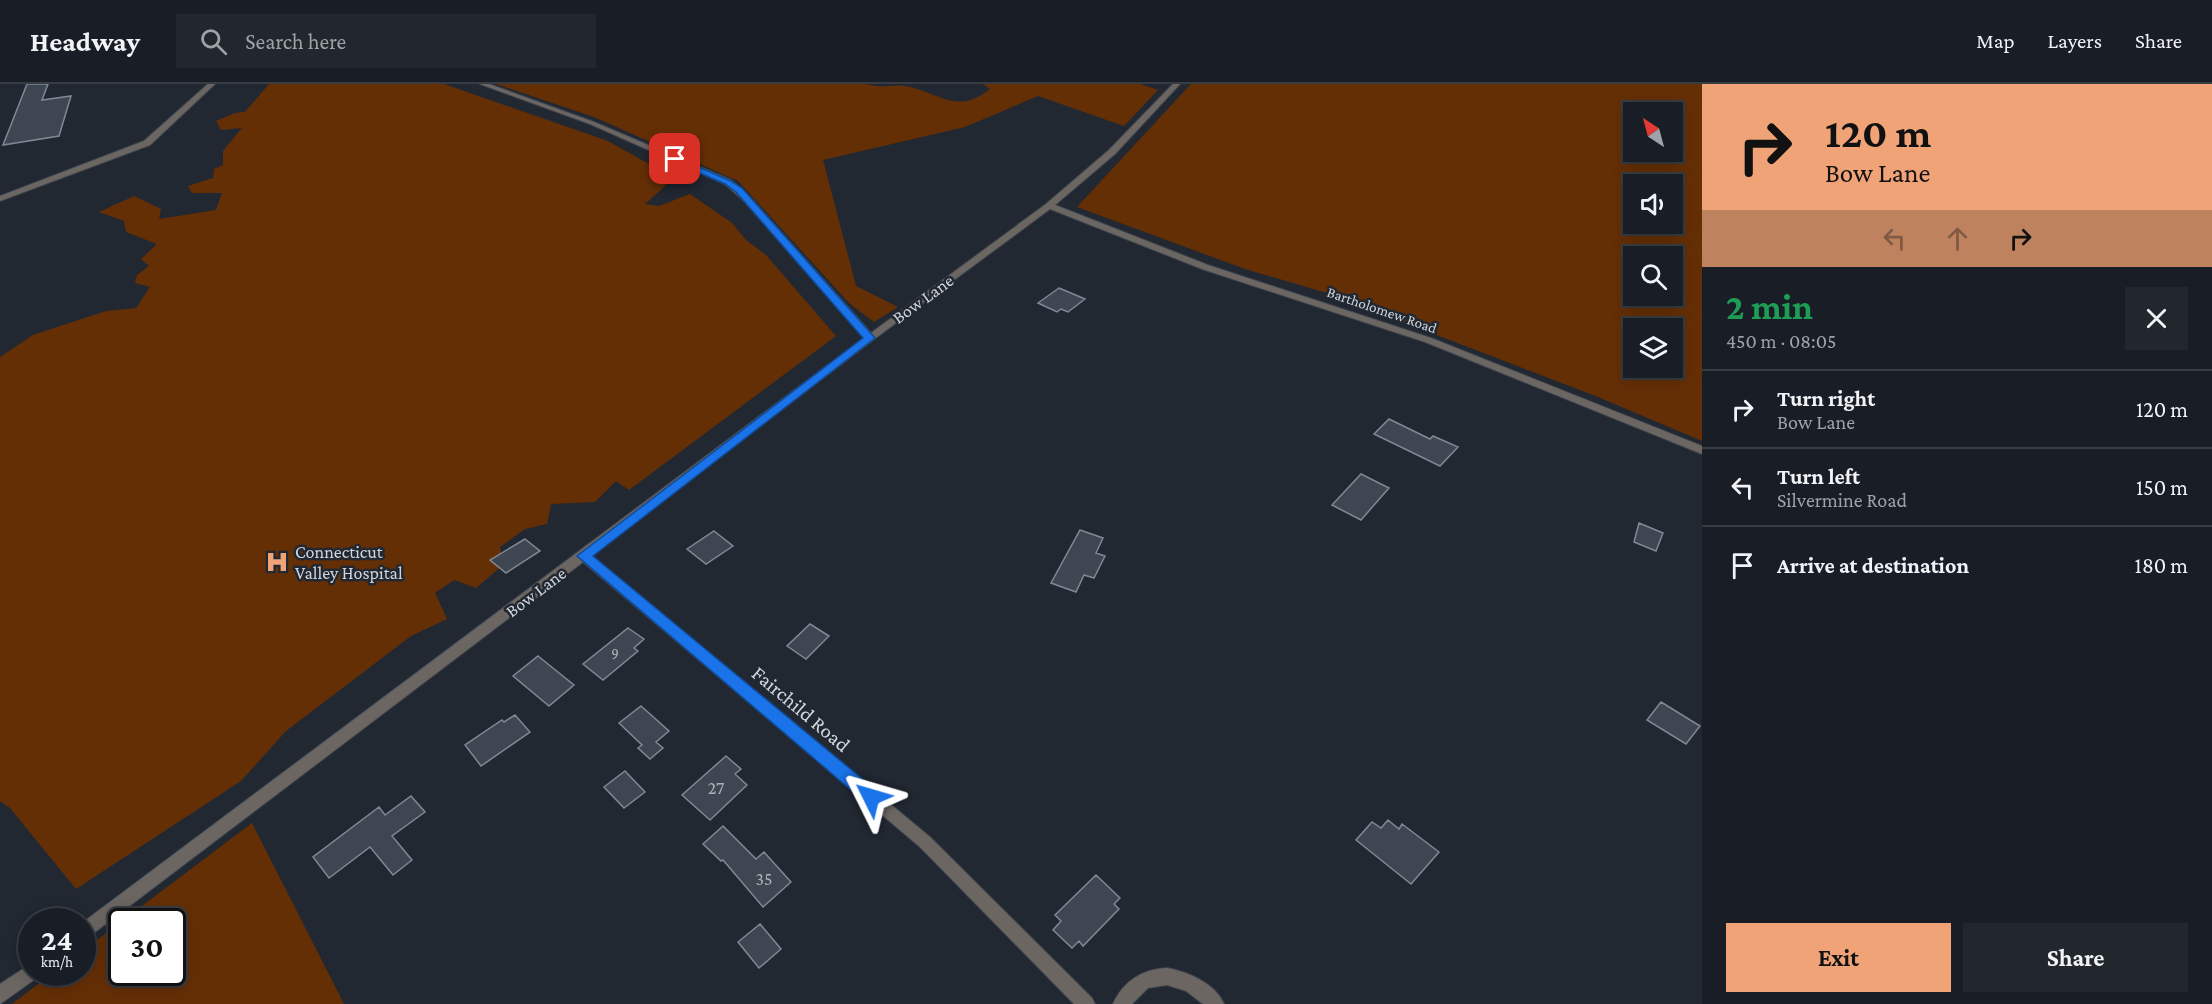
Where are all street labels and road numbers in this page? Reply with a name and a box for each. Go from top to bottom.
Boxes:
street label: Bow Lane [889,270,957,328]
street label: Bartholomew Road [1325,284,1439,336]
street label: Bow Lane [502,563,570,621]
street label: Fairchild Road [747,661,855,757]

